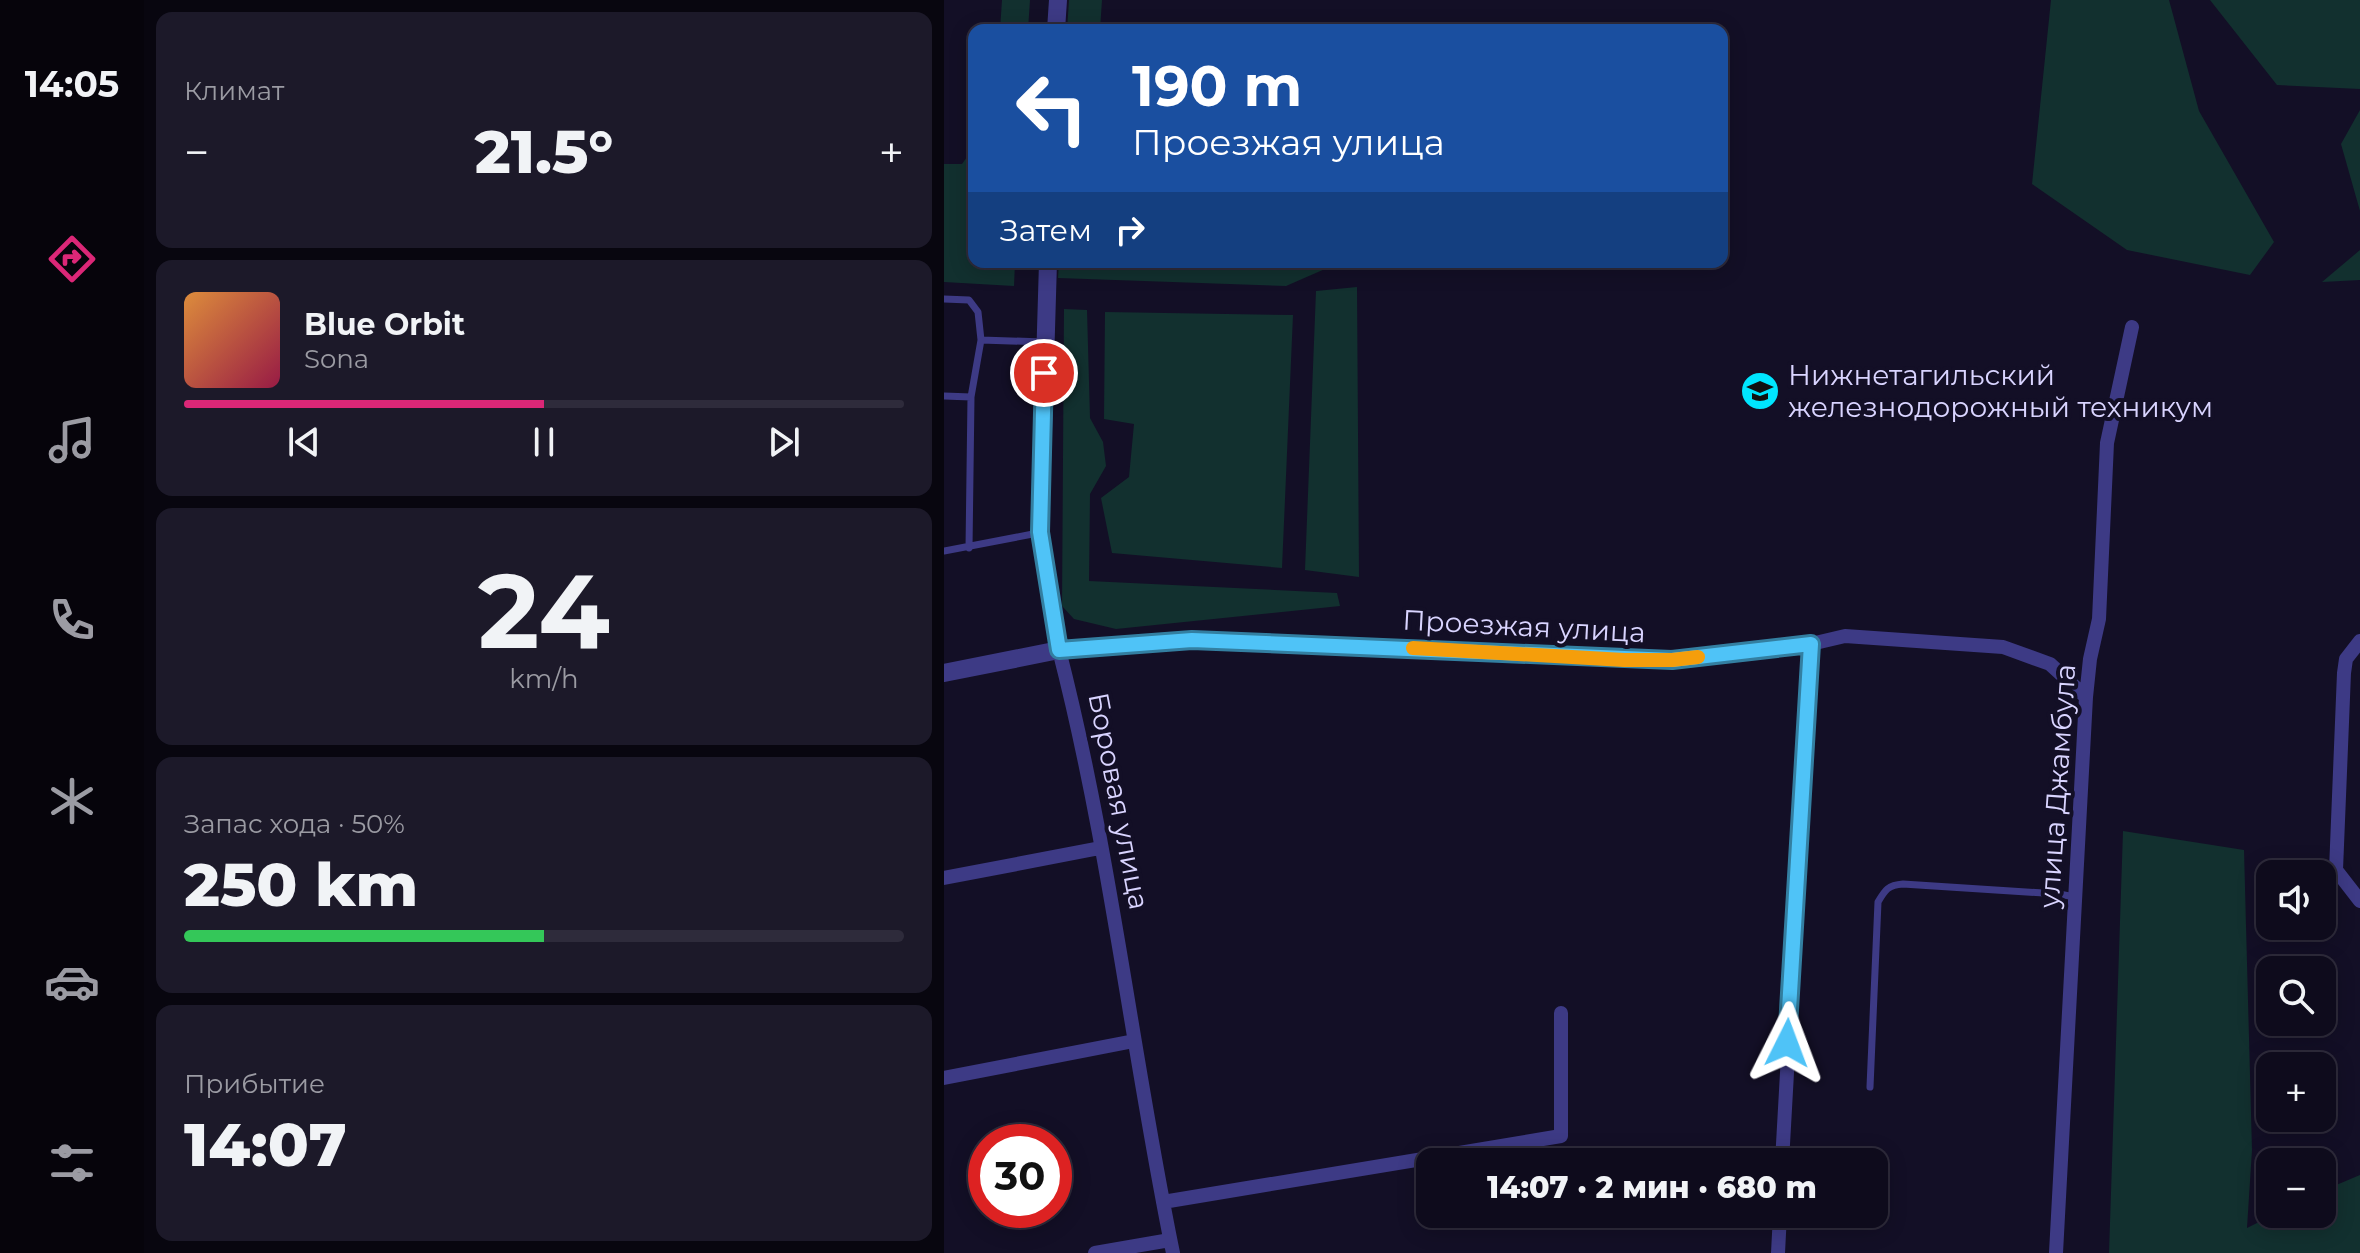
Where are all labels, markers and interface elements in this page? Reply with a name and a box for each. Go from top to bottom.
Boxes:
text: 190 m [1132,52,1302,120]
icon: left [1000,56,1104,160]
text: 14:05 [25,62,119,106]
text: Климат [184,75,284,107]
text: 21.5° [475,115,613,188]
text: Проезжая улица [1132,120,1445,164]
text: − [184,125,209,179]
text: + [879,125,904,179]
icon: right [1108,208,1152,252]
text: Затем [1000,212,1092,249]
icon: directions [44,231,100,287]
text: Blue Orbit [304,306,465,343]
pin [1010,339,1078,407]
text: Sona [304,343,369,375]
icon: arrive [1022,351,1066,395]
place label: Нижнетагильский железнодорожный техникум [1788,358,2213,424]
school or university icon: Нижнетагильский железнодорожный техникум [1739,370,1781,412]
icon: music [44,412,100,468]
icon: previous [282,420,326,464]
icon: pause [522,420,566,464]
icon: next [762,420,806,464]
text: 24 [478,547,610,674]
icon: phone [44,592,100,648]
street label: Проезжая улица [1402,603,1646,649]
text: km/h [509,663,579,695]
street label: улица Джамбула [2031,663,2082,910]
street label: Боровая улица [1081,690,1157,912]
icon: climate [44,773,100,829]
text: Запас хода · 50% [184,808,405,840]
text: 250 km [184,848,418,921]
map controls [2256,860,2336,1228]
button: sound [2256,860,2336,940]
icon: car [44,954,100,1010]
button: search [2256,956,2336,1036]
position arrow [1745,1001,1829,1085]
button: + [2256,1052,2336,1132]
text: Прибытие [184,1068,325,1100]
text: 14:07 [184,1108,347,1181]
speed limit sign: 30 [968,1124,1072,1228]
icon: filters [44,1135,100,1191]
button: − [2256,1148,2336,1228]
text: 14:07 · 2 мин · 680 m [1487,1169,1817,1206]

